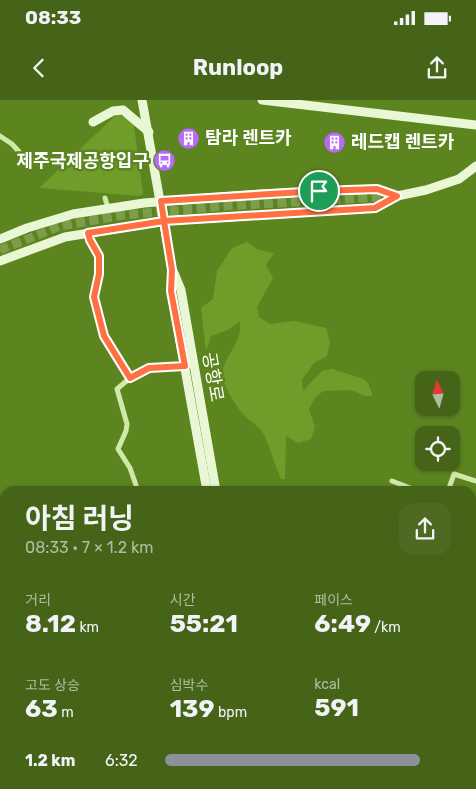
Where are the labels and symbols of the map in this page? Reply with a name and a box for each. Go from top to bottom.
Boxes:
building icon: 탐라 렌트카 [177,126,201,150]
place label: 탐라 렌트카 [205,127,292,149]
building icon: 레드캡 렌트카 [323,130,347,154]
place label: 레드캡 렌트카 [351,131,455,153]
bus stop icon: 제주국제공항입구 [153,149,177,173]
place label: 제주국제공항입구 [17,150,149,172]
pin [298,170,340,212]
street label: 공항로 [198,351,228,403]
north arrow [415,371,460,416]

